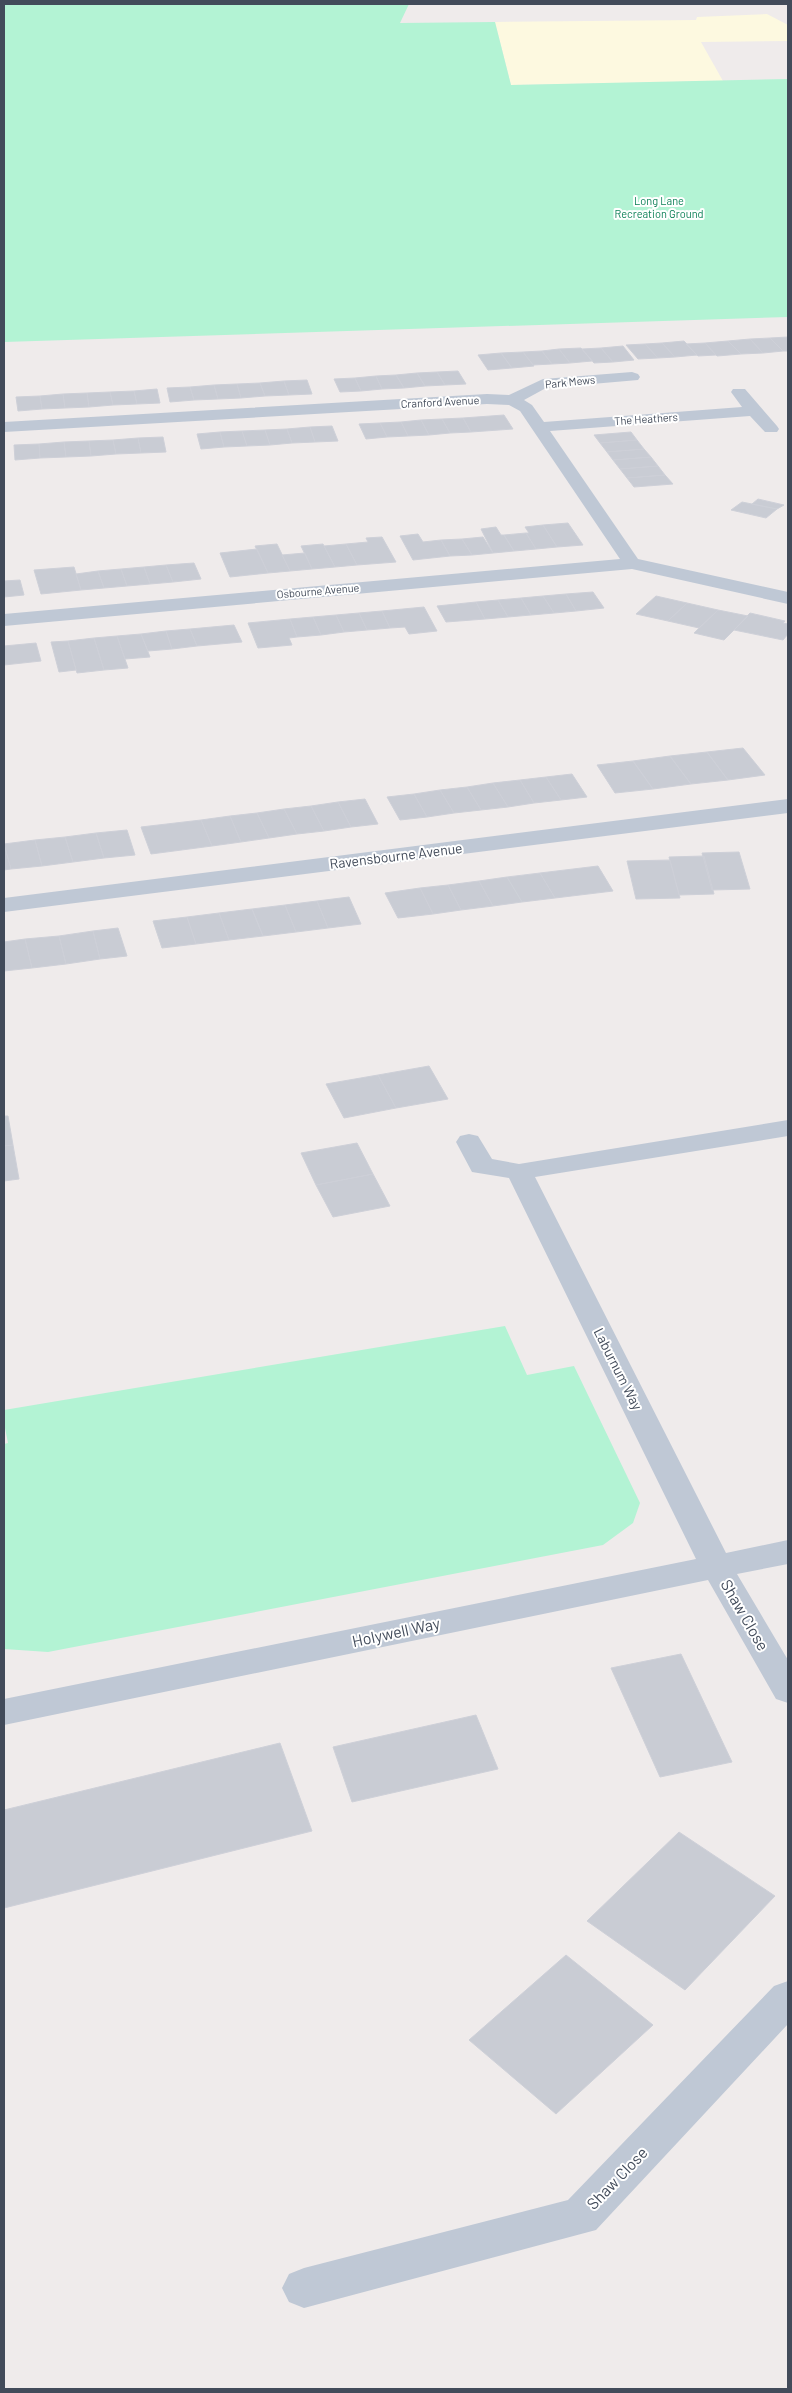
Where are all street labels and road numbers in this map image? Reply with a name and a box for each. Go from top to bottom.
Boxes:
street label: Park Mews [544,372,596,391]
street label: Cranford Avenue [400,393,480,410]
street label: The Heathers [614,410,678,427]
street label: Osbourne Avenue [276,580,360,601]
street label: Ravensbourne Avenue [329,839,463,872]
street label: Laburnum Way [590,1325,647,1413]
street label: Shaw Close [717,1576,773,1654]
street label: Holywell Way [350,1613,442,1650]
street label: Shaw Close [582,2143,651,2213]

